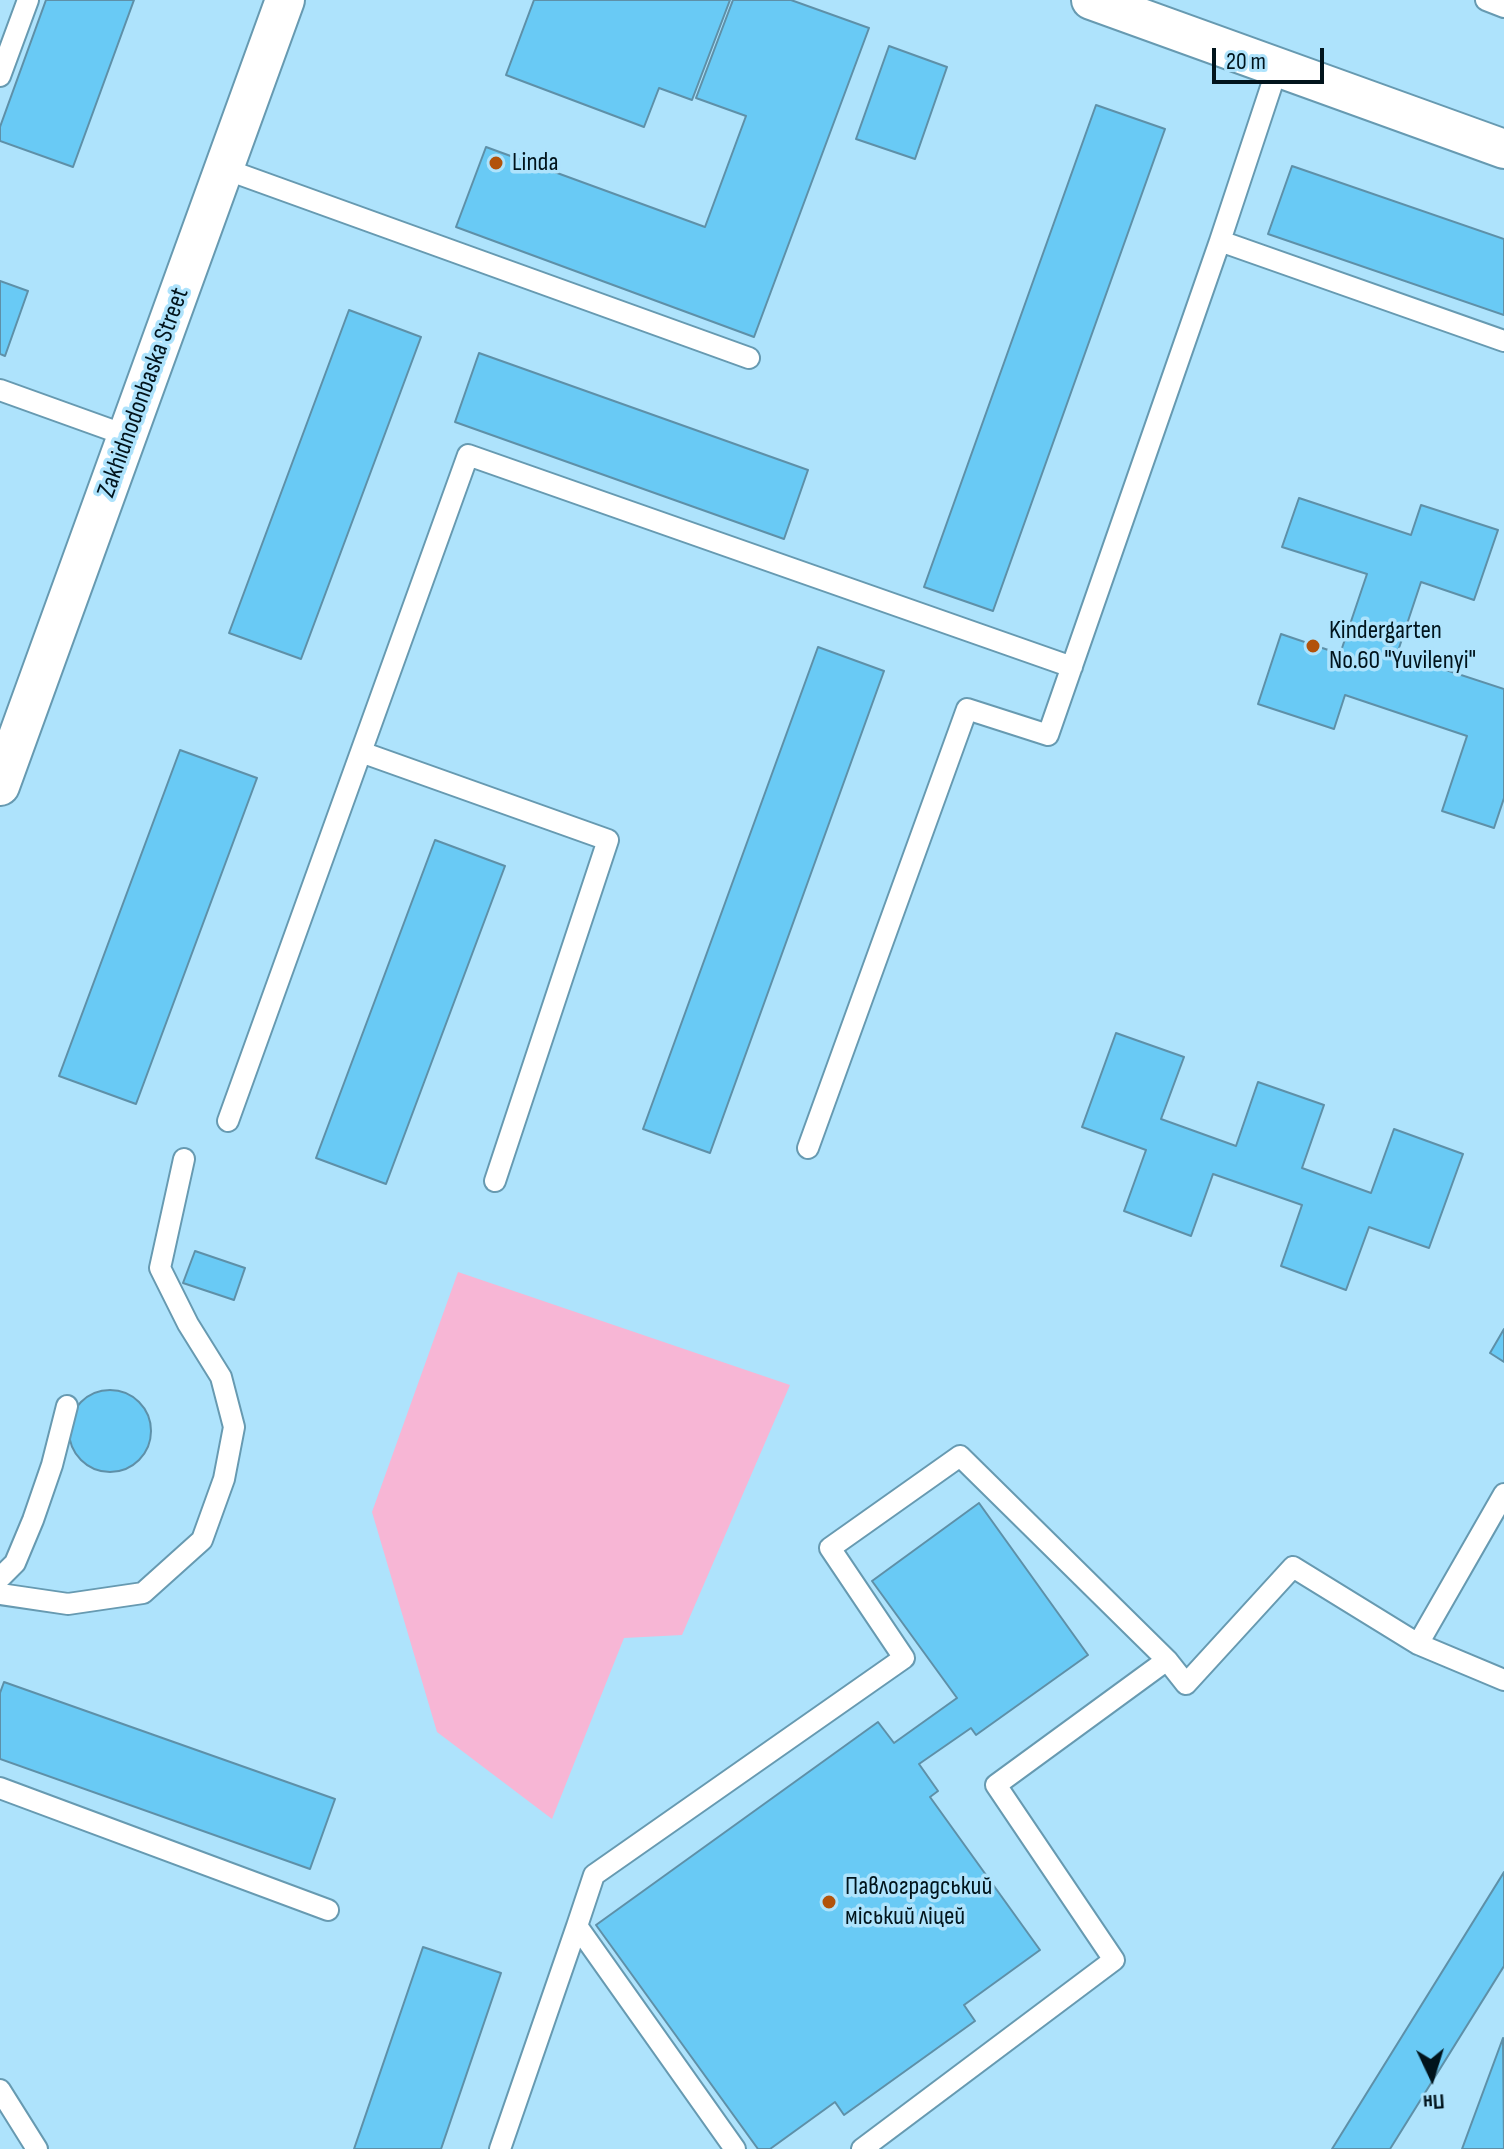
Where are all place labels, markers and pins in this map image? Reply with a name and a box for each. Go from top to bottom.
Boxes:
place label: Linda [512,147,558,179]
marker: Linda [487,154,505,172]
place label: Kindergarten No.60 "Yuvilenyi" [1329,615,1476,676]
marker: Kindergarten No.60 "Yuvilenyi" [1304,637,1322,655]
place label: Павлоградський міський ліцей [845,1871,992,1932]
marker: Павлоградський міський ліцей [820,1893,838,1911]

